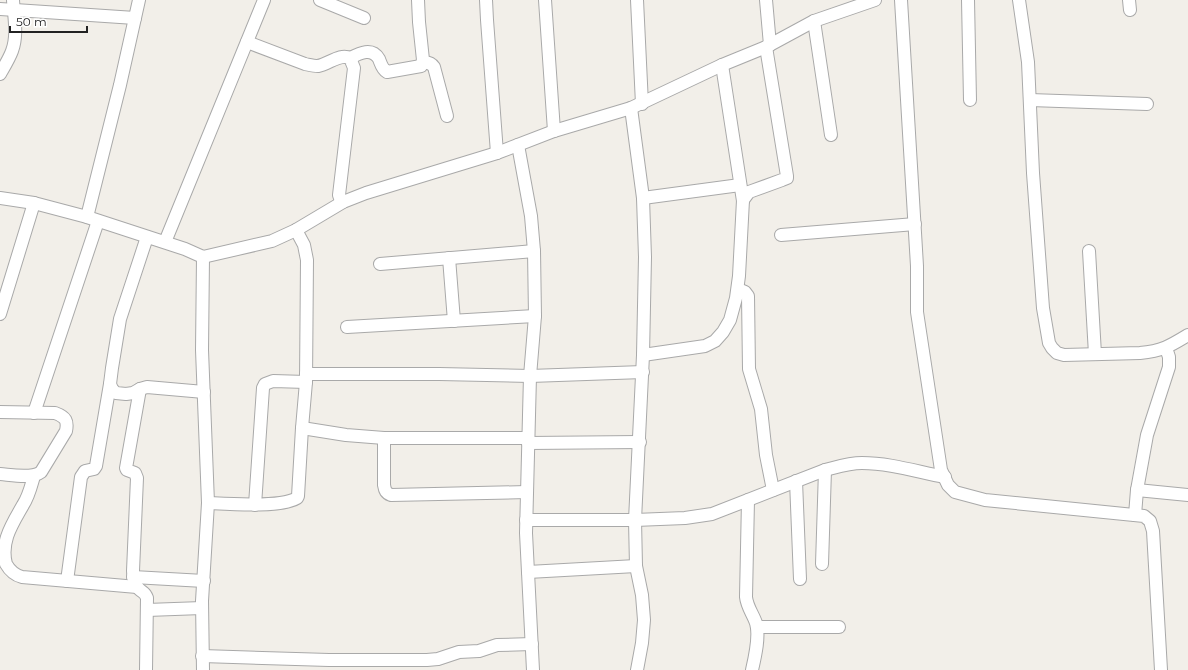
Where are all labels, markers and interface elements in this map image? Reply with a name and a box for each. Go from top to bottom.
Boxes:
scale bar [10,8,87,34]
text: 50 m [16,14,47,29]

